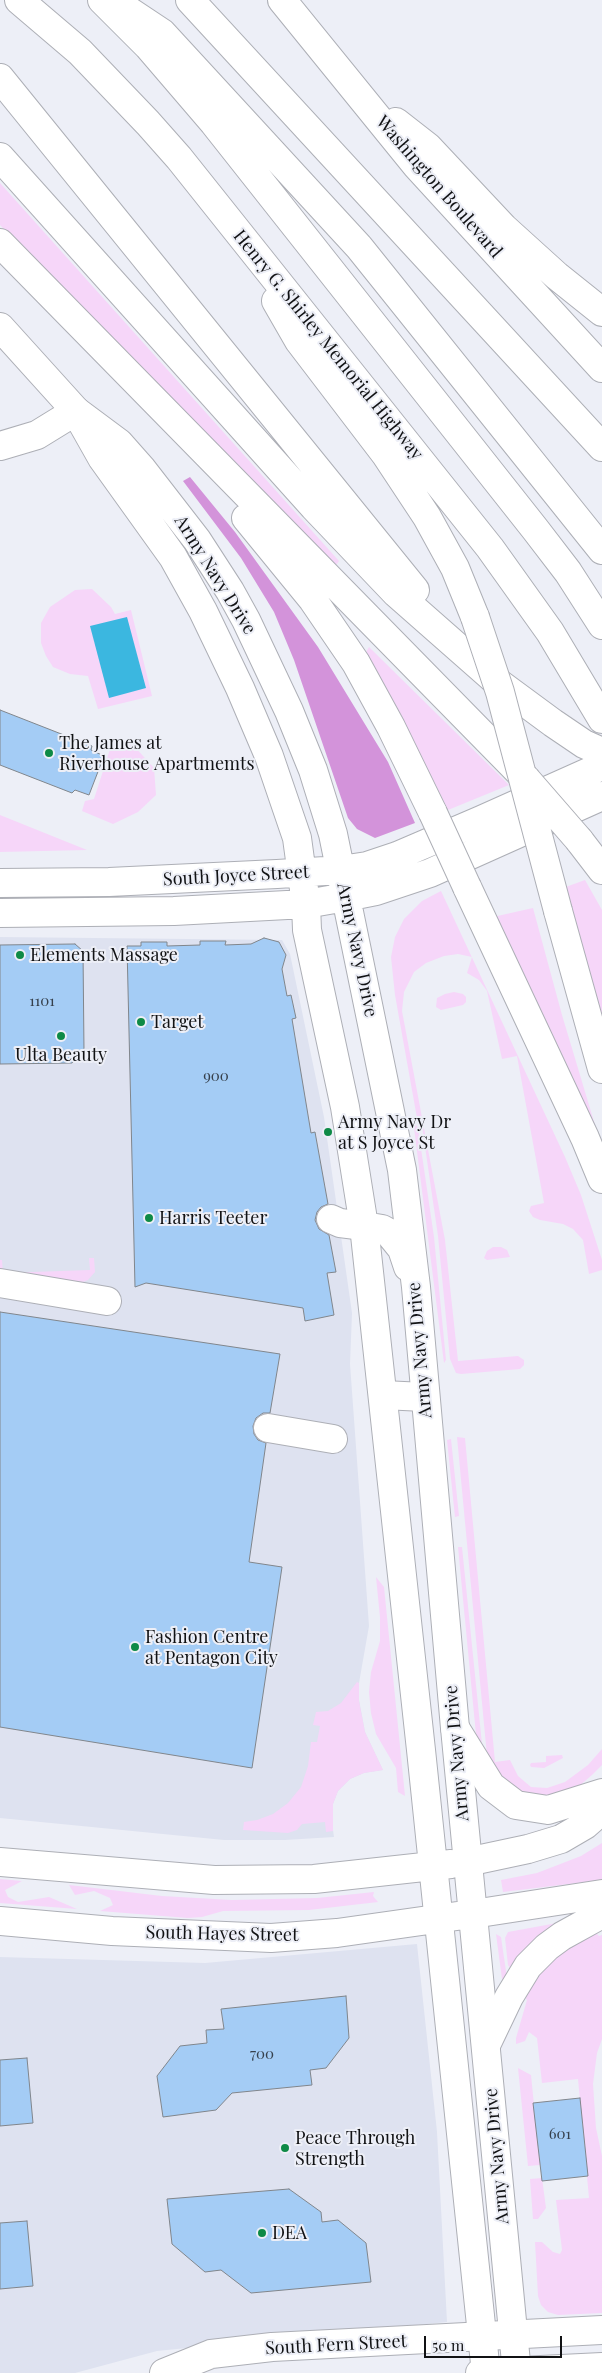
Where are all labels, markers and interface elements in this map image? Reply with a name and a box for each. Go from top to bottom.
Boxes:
street label: Washington Boulevard [371,112,507,262]
street label: Henry G. Shirley Memorial Highway [228,226,428,464]
street label: Army Navy Drive [170,511,260,639]
place label: The James at Riverhouse Apartmemts [59,732,255,774]
marker: The James at Riverhouse Apartmemts [43,747,55,759]
street label: South Joyce Street [162,861,310,891]
street label: Army Navy Drive [332,881,382,1019]
place label: Elements Massage [30,944,178,966]
marker: Elements Massage [14,949,26,961]
house number: 1101 [29,992,55,1010]
place label: Target [151,1011,204,1033]
marker: Target [135,1016,147,1028]
marker: Ulta Beauty [55,1030,67,1042]
place label: Ulta Beauty [15,1044,107,1066]
house number: 900 [203,1067,229,1085]
place label: Army Navy Dr at S Joyce St [338,1111,451,1154]
marker: Army Navy Dr at S Joyce St [322,1126,334,1138]
place label: Harris Teeter [159,1207,267,1229]
marker: Harris Teeter [143,1212,155,1224]
street label: Army Navy Drive [403,1281,437,1419]
place label: Fashion Centre at Pentagon City [145,1626,278,1668]
marker: Fashion Centre at Pentagon City [129,1641,141,1653]
street label: Army Navy Drive [440,1684,474,1822]
street label: South Hayes Street [145,1922,299,1946]
house number: 700 [250,2045,274,2063]
street label: Army Navy Drive [480,2087,514,2225]
house number: 601 [549,2125,571,2143]
place label: Peace Through Strength [295,2127,415,2170]
marker: Peace Through Strength [279,2142,291,2154]
place label: DEA [272,2222,307,2244]
marker: DEA [256,2227,268,2239]
scale bar [427,2326,564,2358]
street label: South Fern Street [265,2330,407,2360]
text: 50 m [432,2335,464,2355]

